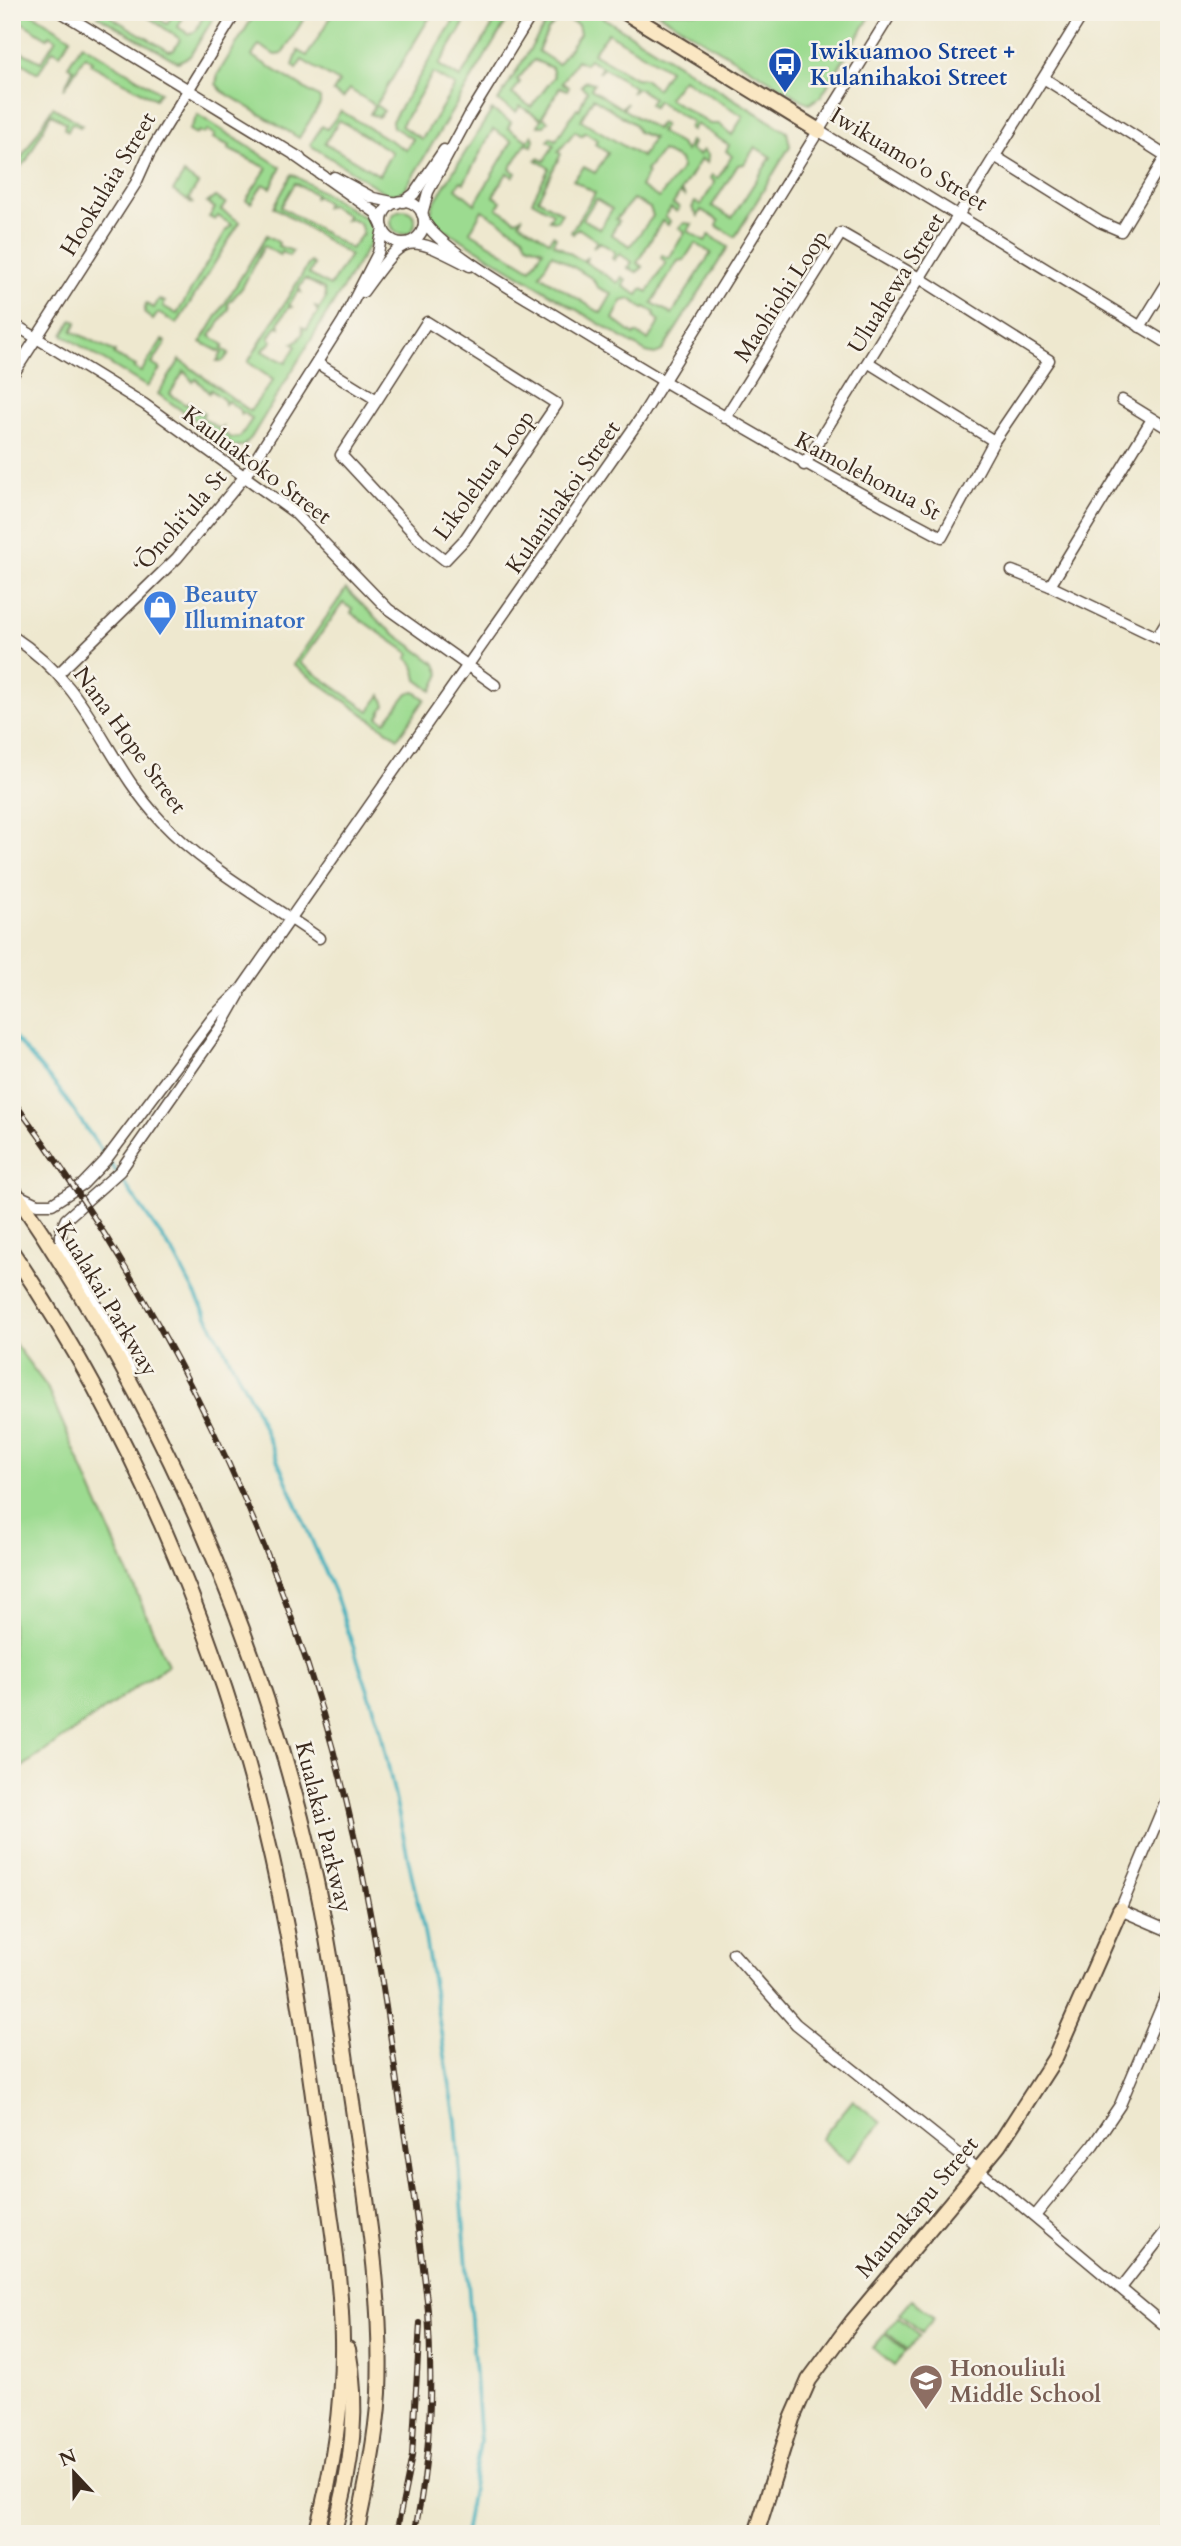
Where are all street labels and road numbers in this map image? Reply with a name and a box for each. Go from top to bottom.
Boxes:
street label: Iwikuamo'o Street [824,100,994,218]
street label: Hookulaia Street [53,106,163,262]
street label: Uluahewa Street [840,207,952,359]
street label: Maohiohi Loop [727,224,835,368]
street label: Kauluakoko Street [176,399,338,531]
street label: Likolehua Loop [426,404,542,546]
street label: Kulanihakoi Street [499,414,627,580]
street label: Kamolehonua St [790,425,946,527]
street label: ‘Ōnohi‘ula St [126,463,234,579]
street label: Nana Hope Street [66,660,194,820]
street label: Kualakai Parkway [49,1216,165,1382]
street label: Kualakai Parkway [288,1738,360,1916]
street label: Maunakapu Street [849,2130,985,2284]

